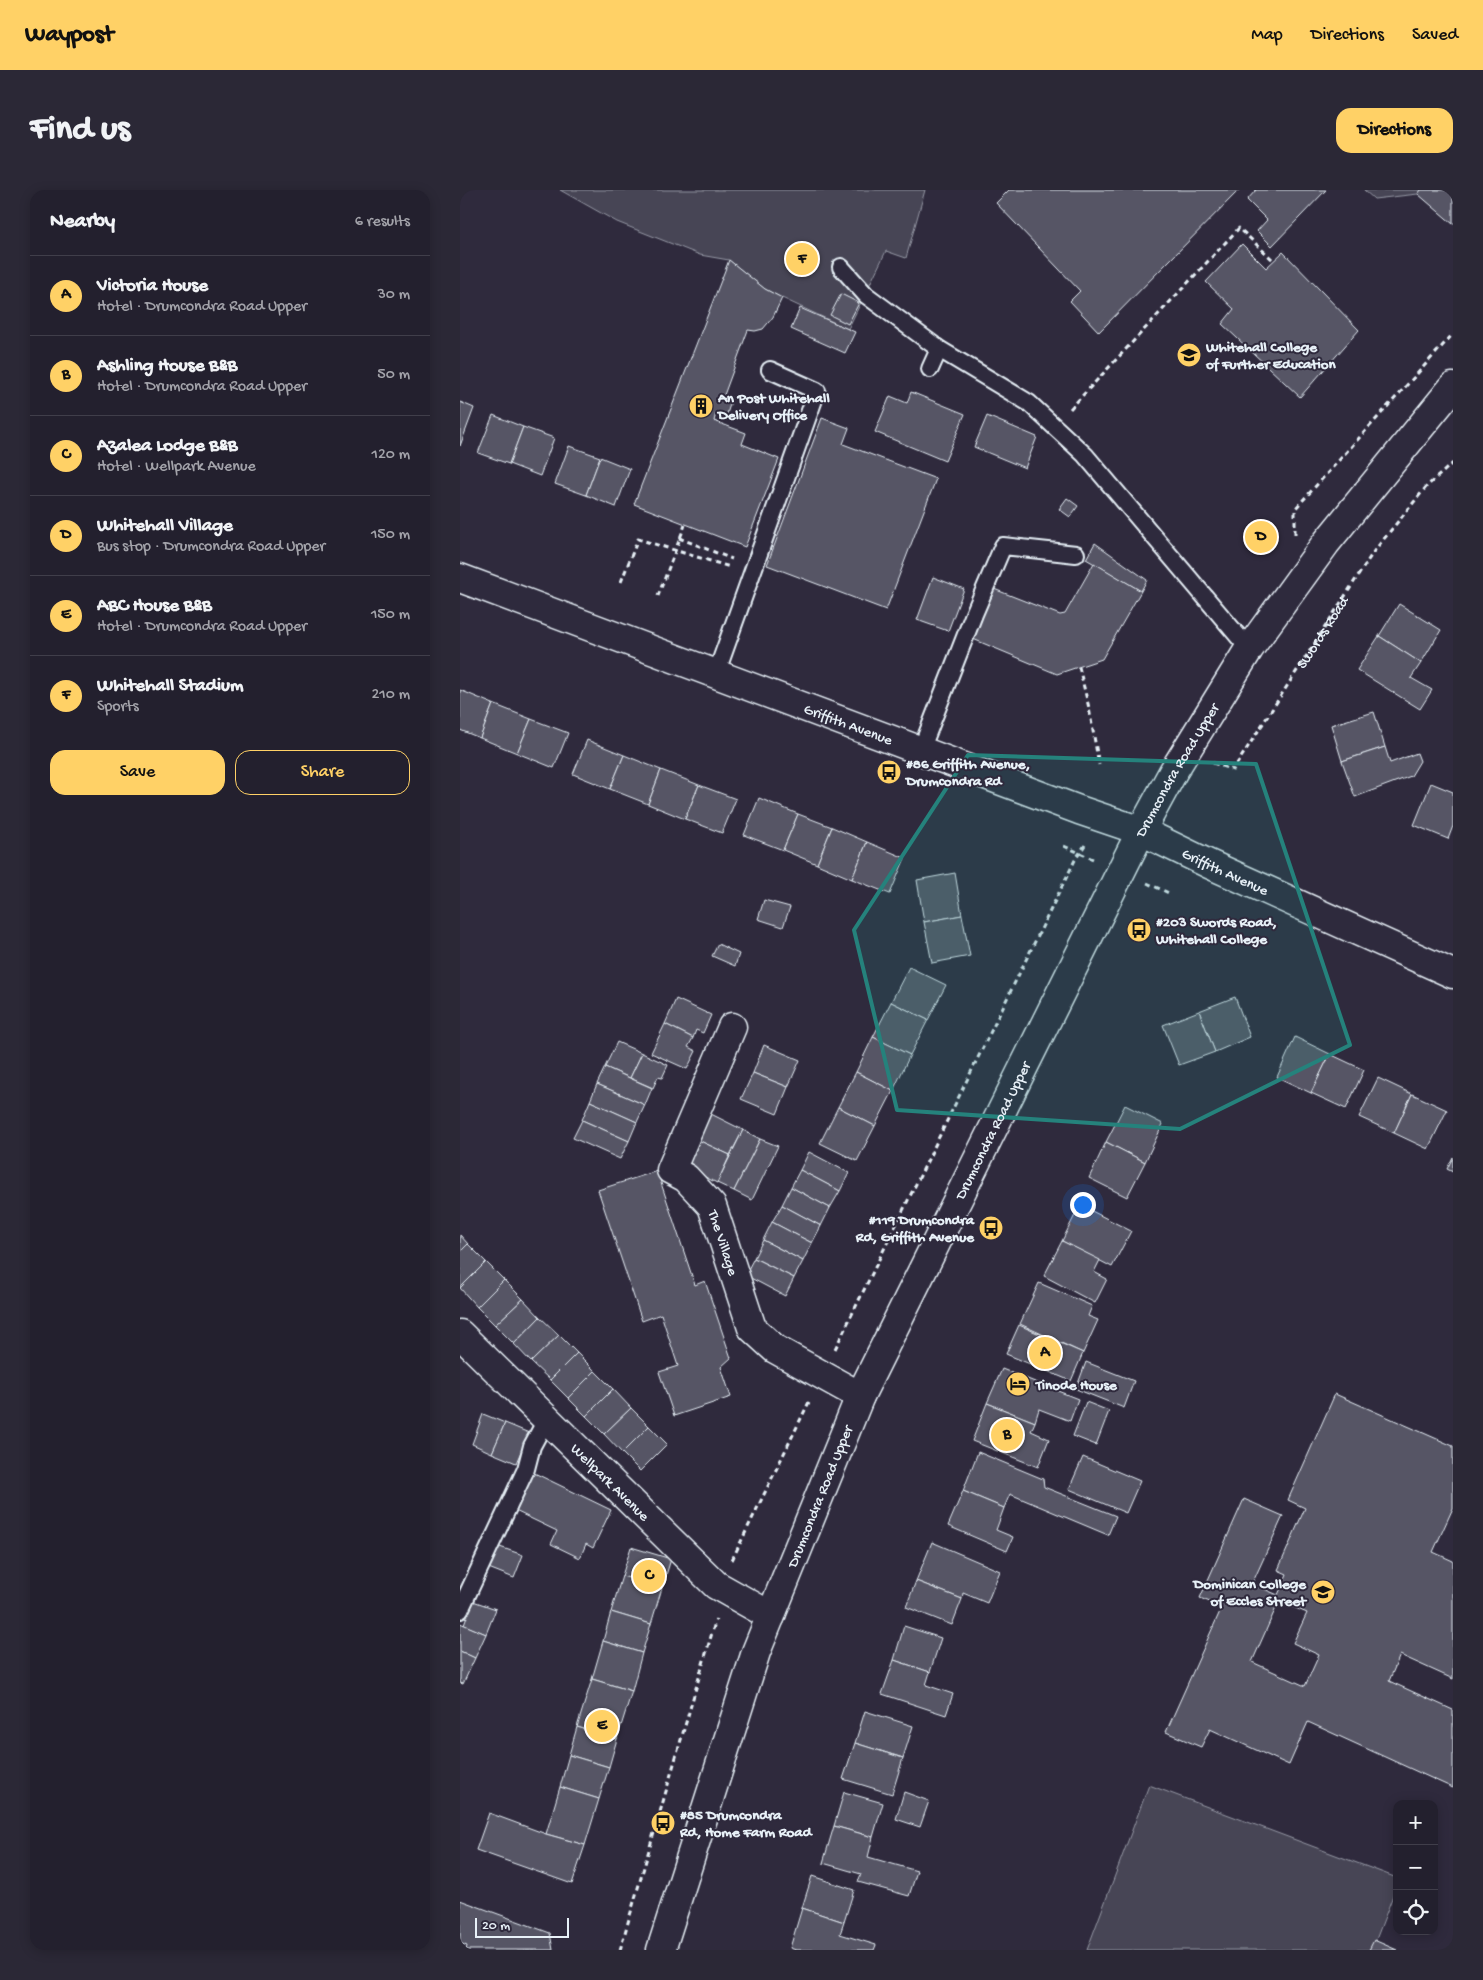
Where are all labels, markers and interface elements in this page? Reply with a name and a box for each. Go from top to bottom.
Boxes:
text: Waypost [25,21,113,50]
text: Map [1251,25,1283,46]
text: Directions [1311,25,1384,46]
text: Saved [1412,25,1458,46]
button: Directions [1336,108,1453,153]
text: Find us [30,110,130,151]
text: Nearby [50,210,115,235]
text: 6 results [355,213,410,232]
pin: F [786,240,818,278]
text: Victoria House [97,275,208,298]
text: A [61,286,71,305]
text: 30 m [377,286,410,305]
text: Hotel · Drumcondra Road Upper [97,298,307,317]
place label: Whitehall College of Further Education [1205,339,1337,374]
school or university icon: Whitehall College of Further Education [1176,342,1202,368]
text: Ashling House B&B [97,355,237,378]
text: B [62,366,70,385]
text: 50 m [377,366,410,385]
text: Hotel · Drumcondra Road Upper [97,378,307,397]
place label: An Post Whitehall Delivery Office [716,390,830,425]
building icon: An Post Whitehall Delivery Office [688,393,714,419]
text: Azalea Lodge B&B [97,435,237,458]
text: C [62,446,70,465]
text: 120 m [371,446,410,465]
text: Hotel · Wellpark Avenue [97,458,256,477]
text: Whitehall Village [97,515,233,538]
pin: D [1245,518,1277,556]
text: D [61,526,71,545]
text: 150 m [371,526,410,545]
text: Bus stop · Drumcondra Road Upper [97,538,325,557]
street label: Swords Road [1293,593,1354,673]
text: ABC House B&B [97,595,212,618]
text: E [61,606,71,625]
text: 150 m [371,606,410,625]
text: Hotel · Drumcondra Road Upper [97,618,307,637]
text: Whitehall Stadium [97,675,243,698]
text: F [62,686,70,705]
text: 210 m [371,686,410,705]
text: Sports [97,698,139,717]
street label: Drumcondra Road Upper [1132,699,1225,841]
street label: Griffith Avenue [801,701,895,750]
button: Save [50,750,225,795]
button: Share [235,750,410,795]
place label: #86 Griffith Avenue, Drumcondra Rd [904,756,1030,791]
bus stop icon: #86 Griffith Avenue, Drumcondra Rd [876,759,902,785]
street label: Griffith Avenue [1178,845,1271,901]
place label: #203 Swords Road, Whitehall College [1155,914,1277,949]
bus stop icon: #203 Swords Road, Whitehall College [1126,917,1152,943]
street label: Drumcondra Road Upper [952,1058,1037,1204]
your location [1070,1192,1096,1218]
street label: The Village [703,1207,741,1278]
place label: #119 Drumcondra Rd, Griffith Avenue [855,1212,975,1247]
bus stop icon: #119 Drumcondra Rd, Griffith Avenue [978,1215,1004,1241]
pin: A [1029,1334,1061,1372]
hotel icon: Tinode House [1005,1371,1031,1397]
place label: Tinode House [1035,1377,1118,1395]
pin: B [991,1416,1023,1454]
street label: Drumcondra Road Upper [784,1422,859,1571]
street label: Wellpark Avenue [566,1440,653,1526]
pin: C [633,1557,665,1595]
place label: Dominican College of Eccles Street [1192,1576,1308,1611]
school or university icon: Dominican College of Eccles Street [1310,1579,1336,1605]
pin: E [586,1707,618,1745]
map controls [1393,1800,1438,1935]
button: + [1393,1800,1438,1845]
place label: #85 Drumcondra Rd, Home Farm Road [679,1807,814,1842]
bus stop icon: #85 Drumcondra Rd, Home Farm Road [650,1810,676,1836]
button: − [1393,1845,1438,1890]
button: locate [1393,1890,1438,1935]
scale bar [475,1915,569,1938]
text: 20 m [482,1918,510,1935]

